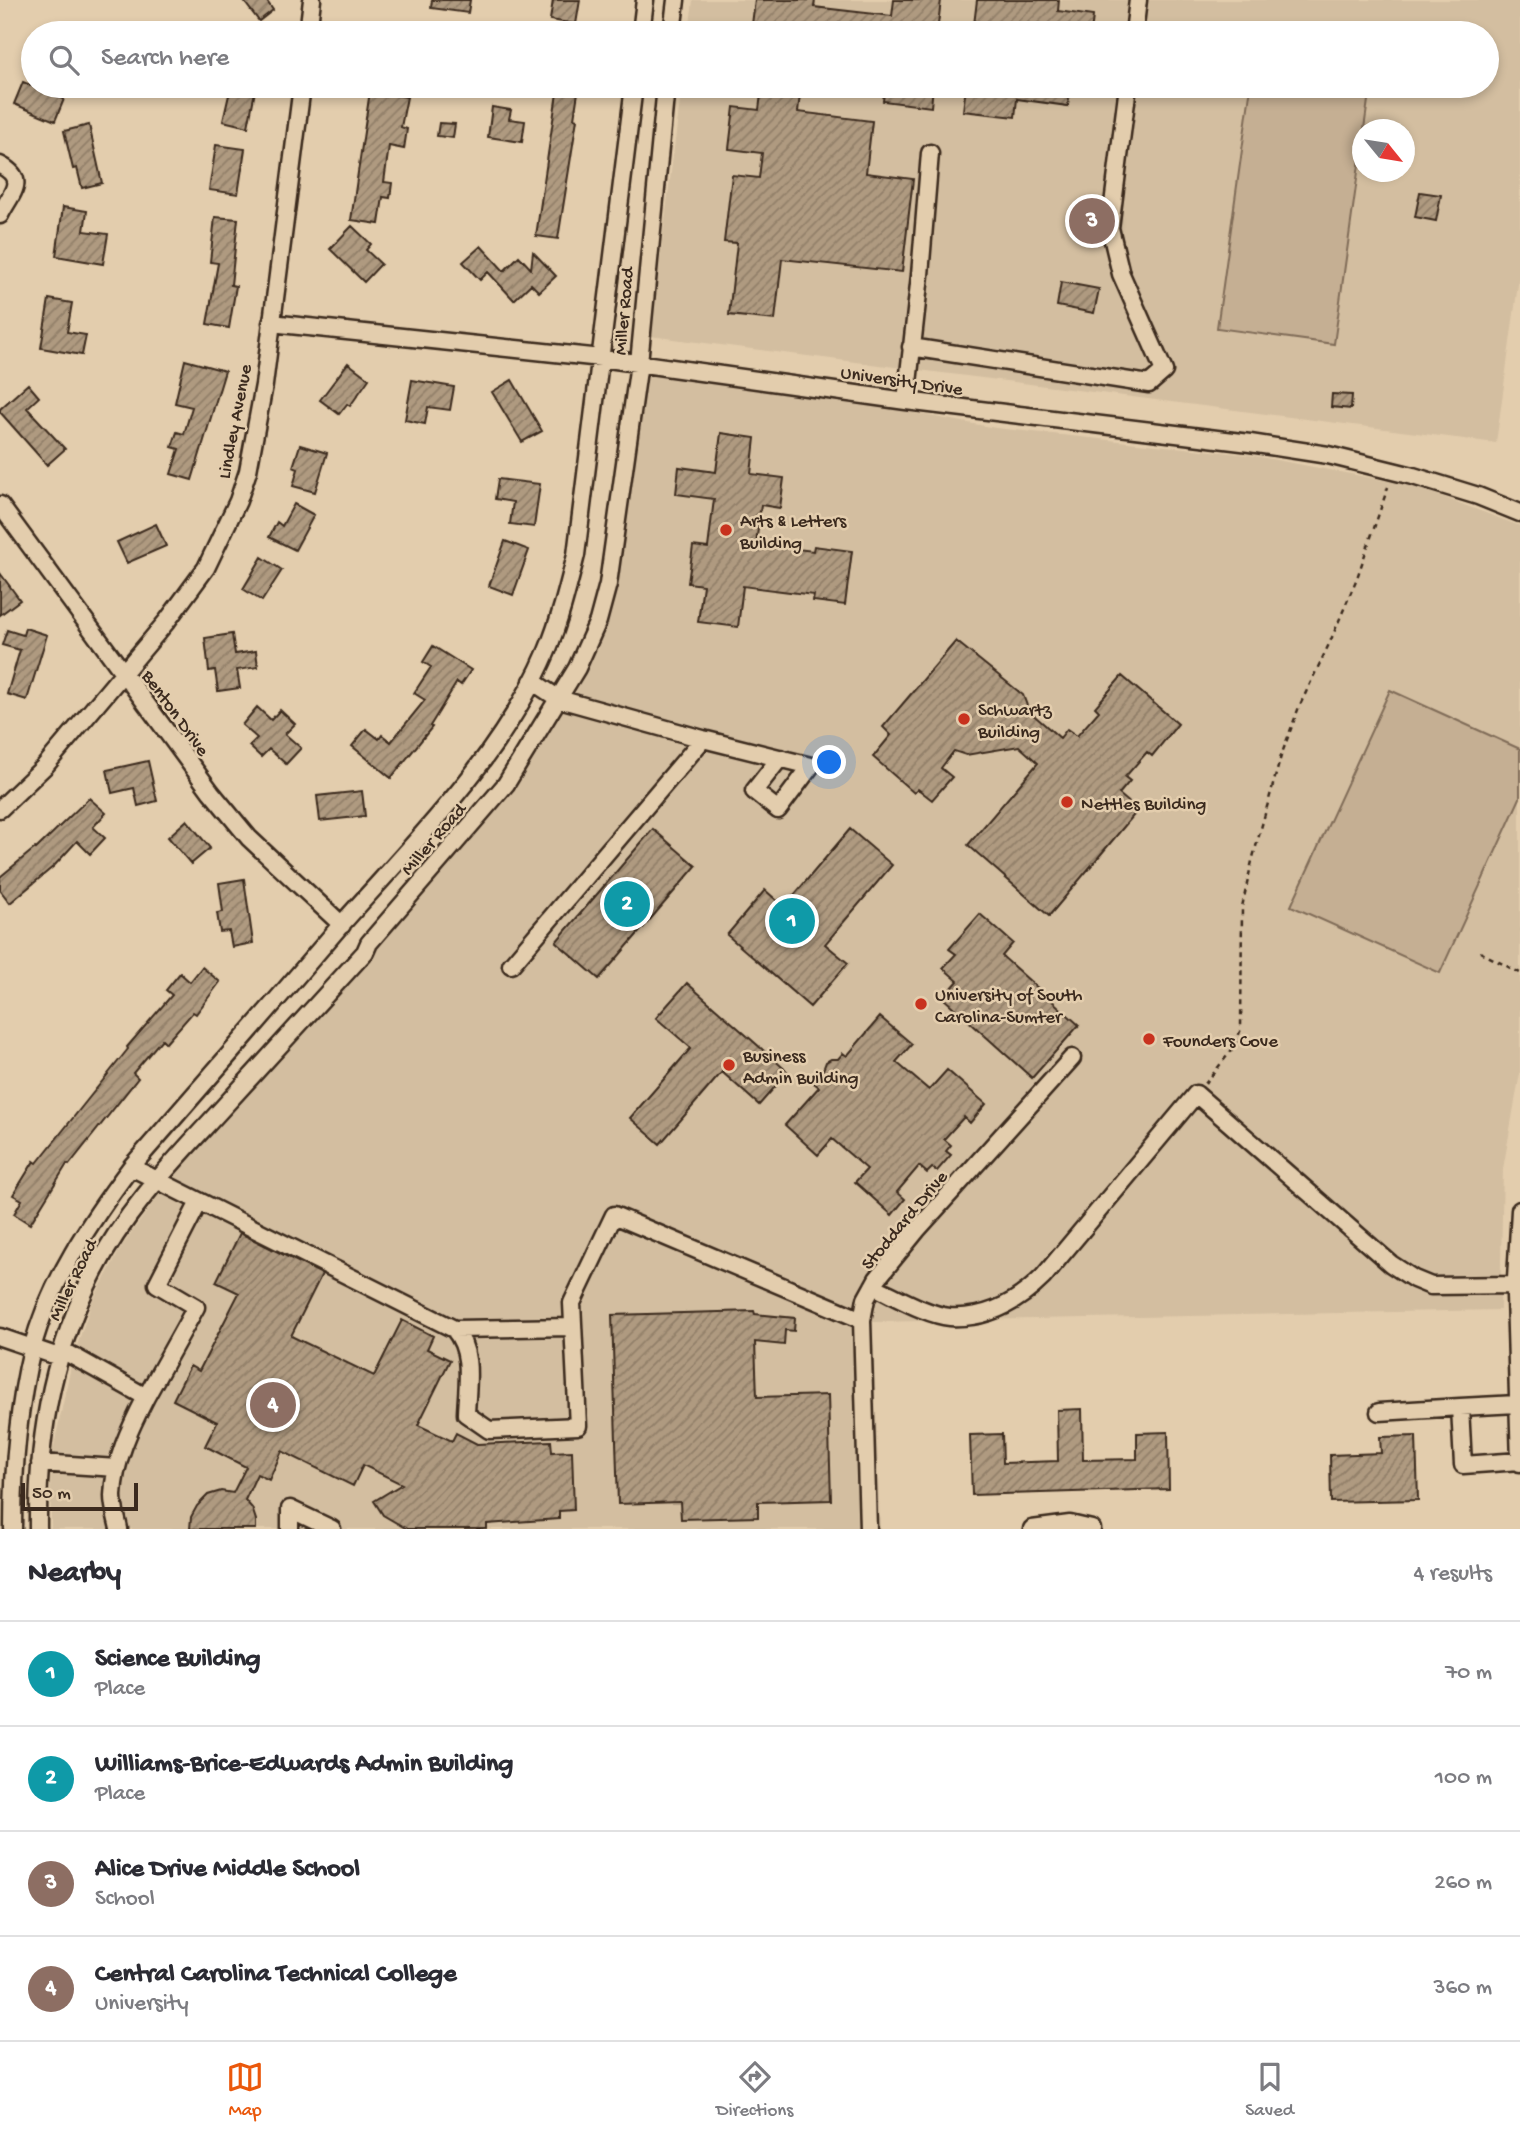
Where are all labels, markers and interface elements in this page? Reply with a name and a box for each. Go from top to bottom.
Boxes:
search box [21,21,1499,98]
icon: search [45,41,83,79]
text: Search here [101,44,229,75]
north arrow [1352,119,1415,182]
pin: 3 [1069,195,1115,247]
street label: Miller Road [610,265,641,356]
street label: Lindley Avenue [214,362,259,481]
street label: University Drive [839,363,964,402]
place label: Arts & Letters Building [739,511,847,556]
marker: Arts & Letters Building [718,522,734,538]
street label: Benton Drive [135,666,213,762]
place label: Schwartz Building [977,700,1052,745]
marker: Schwartz Building [956,711,972,727]
your location [812,745,846,779]
marker: Nettles Building [1059,794,1075,810]
place label: Nettles Building [1081,794,1206,817]
street label: Miller Road [397,798,473,881]
pin: 2 [604,878,650,930]
pin: 1 [769,895,815,947]
place label: University of South Carolina-Sumter [935,985,1082,1030]
marker: University of South Carolina-Sumter [913,996,929,1012]
marker: Founders Cove [1141,1031,1157,1047]
place label: Founders Cove [1162,1031,1278,1054]
place label: Business Admin Building [742,1046,859,1091]
marker: Business Admin Building [721,1057,737,1073]
street label: Stoddard Drive [857,1167,954,1276]
street label: Miller Road [44,1234,105,1325]
pin: 4 [250,1379,296,1431]
scale bar [21,1480,138,1512]
text: 50 m [32,1483,71,1506]
text: Nearby [28,1557,121,1592]
text: 4 results [1413,1561,1492,1588]
text: Science Building [95,1645,261,1676]
text: 1 [46,1660,56,1687]
text: 70 m [1445,1660,1492,1687]
text: Place [95,1676,145,1703]
text: Williams-Brice-Edwards Admin Building [95,1750,513,1781]
text: 2 [45,1765,57,1792]
text: 100 m [1435,1765,1492,1792]
text: Place [95,1781,145,1808]
text: Alice Drive Middle School [95,1855,360,1886]
text: 3 [45,1870,57,1897]
text: 260 m [1434,1870,1492,1897]
text: School [95,1886,155,1913]
text: Central Carolina Technical College [95,1960,457,1991]
text: 4 [46,1975,56,2002]
text: 360 m [1434,1975,1492,2002]
text: University [95,1991,189,2018]
tab: Map [226,2058,264,2123]
tab: Directions [716,2058,793,2123]
tab: Saved [1245,2058,1294,2123]

